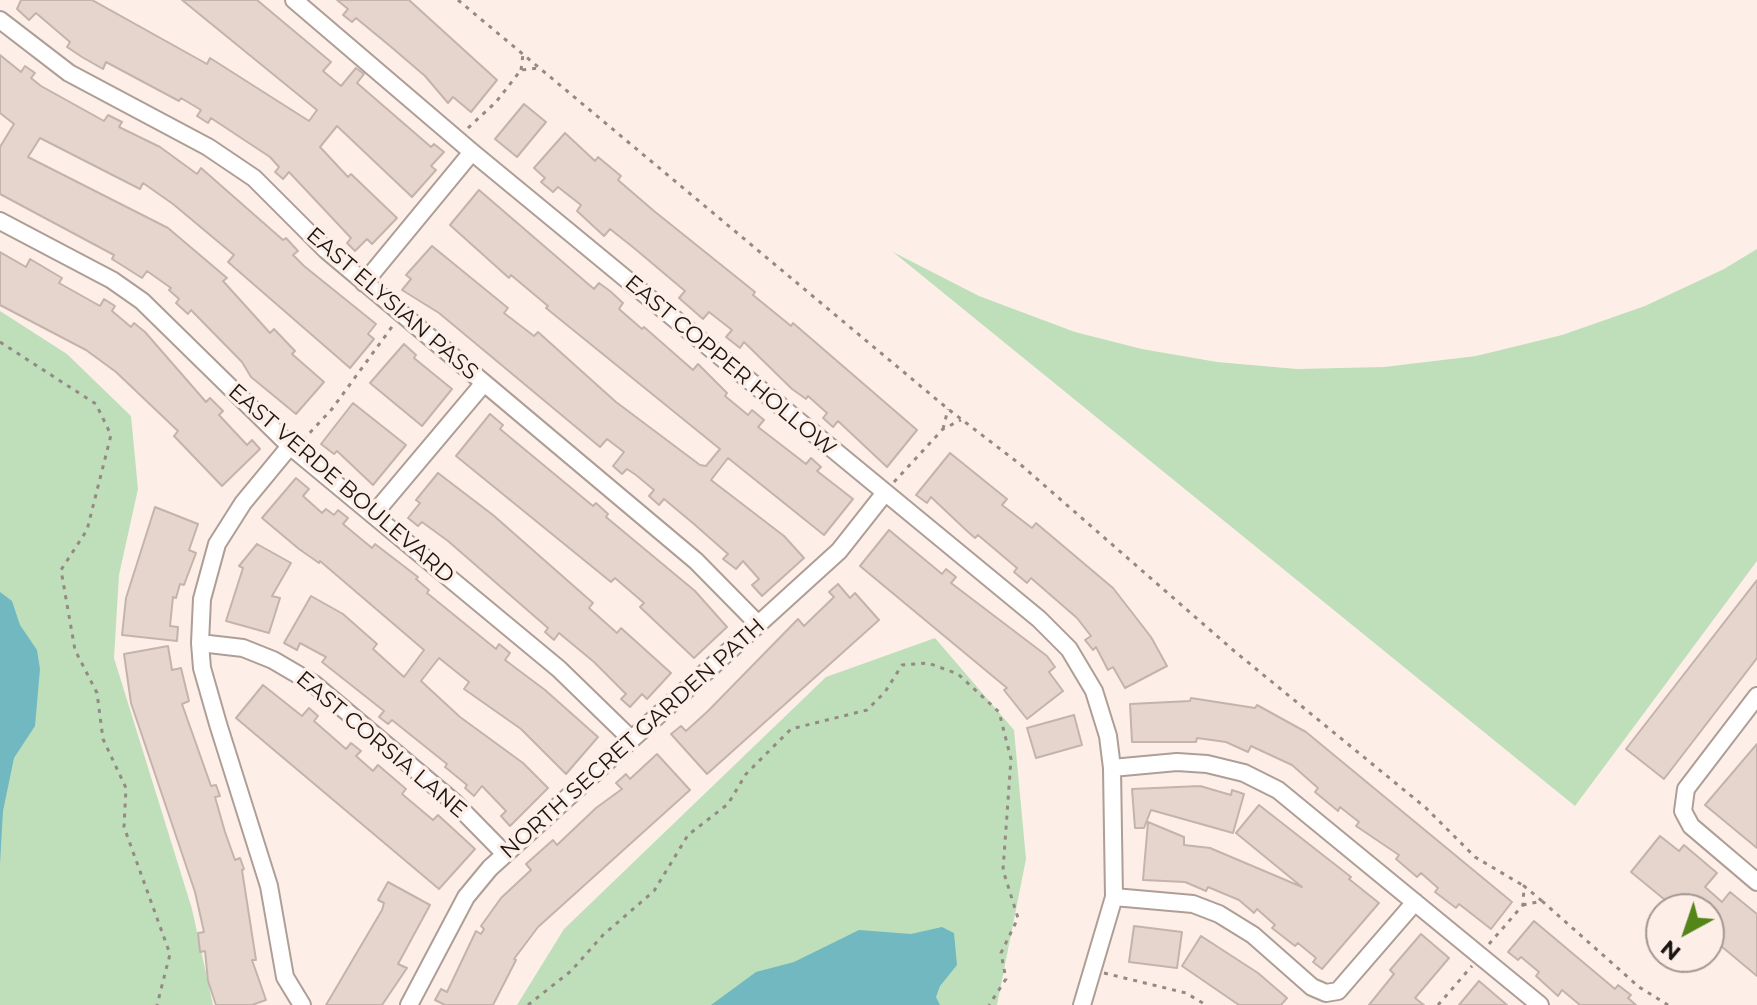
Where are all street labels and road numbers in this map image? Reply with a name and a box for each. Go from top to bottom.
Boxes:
street label: EAST ELYSIAN PASS [301,222,483,386]
street label: EAST COPPER HOLLOW [619,270,841,462]
street label: EAST VERDE BOULEVARD [223,379,459,589]
street label: NORTH SECRET GARDEN PATH [495,613,771,865]
street label: EAST CORSIA LANE [290,666,472,824]

